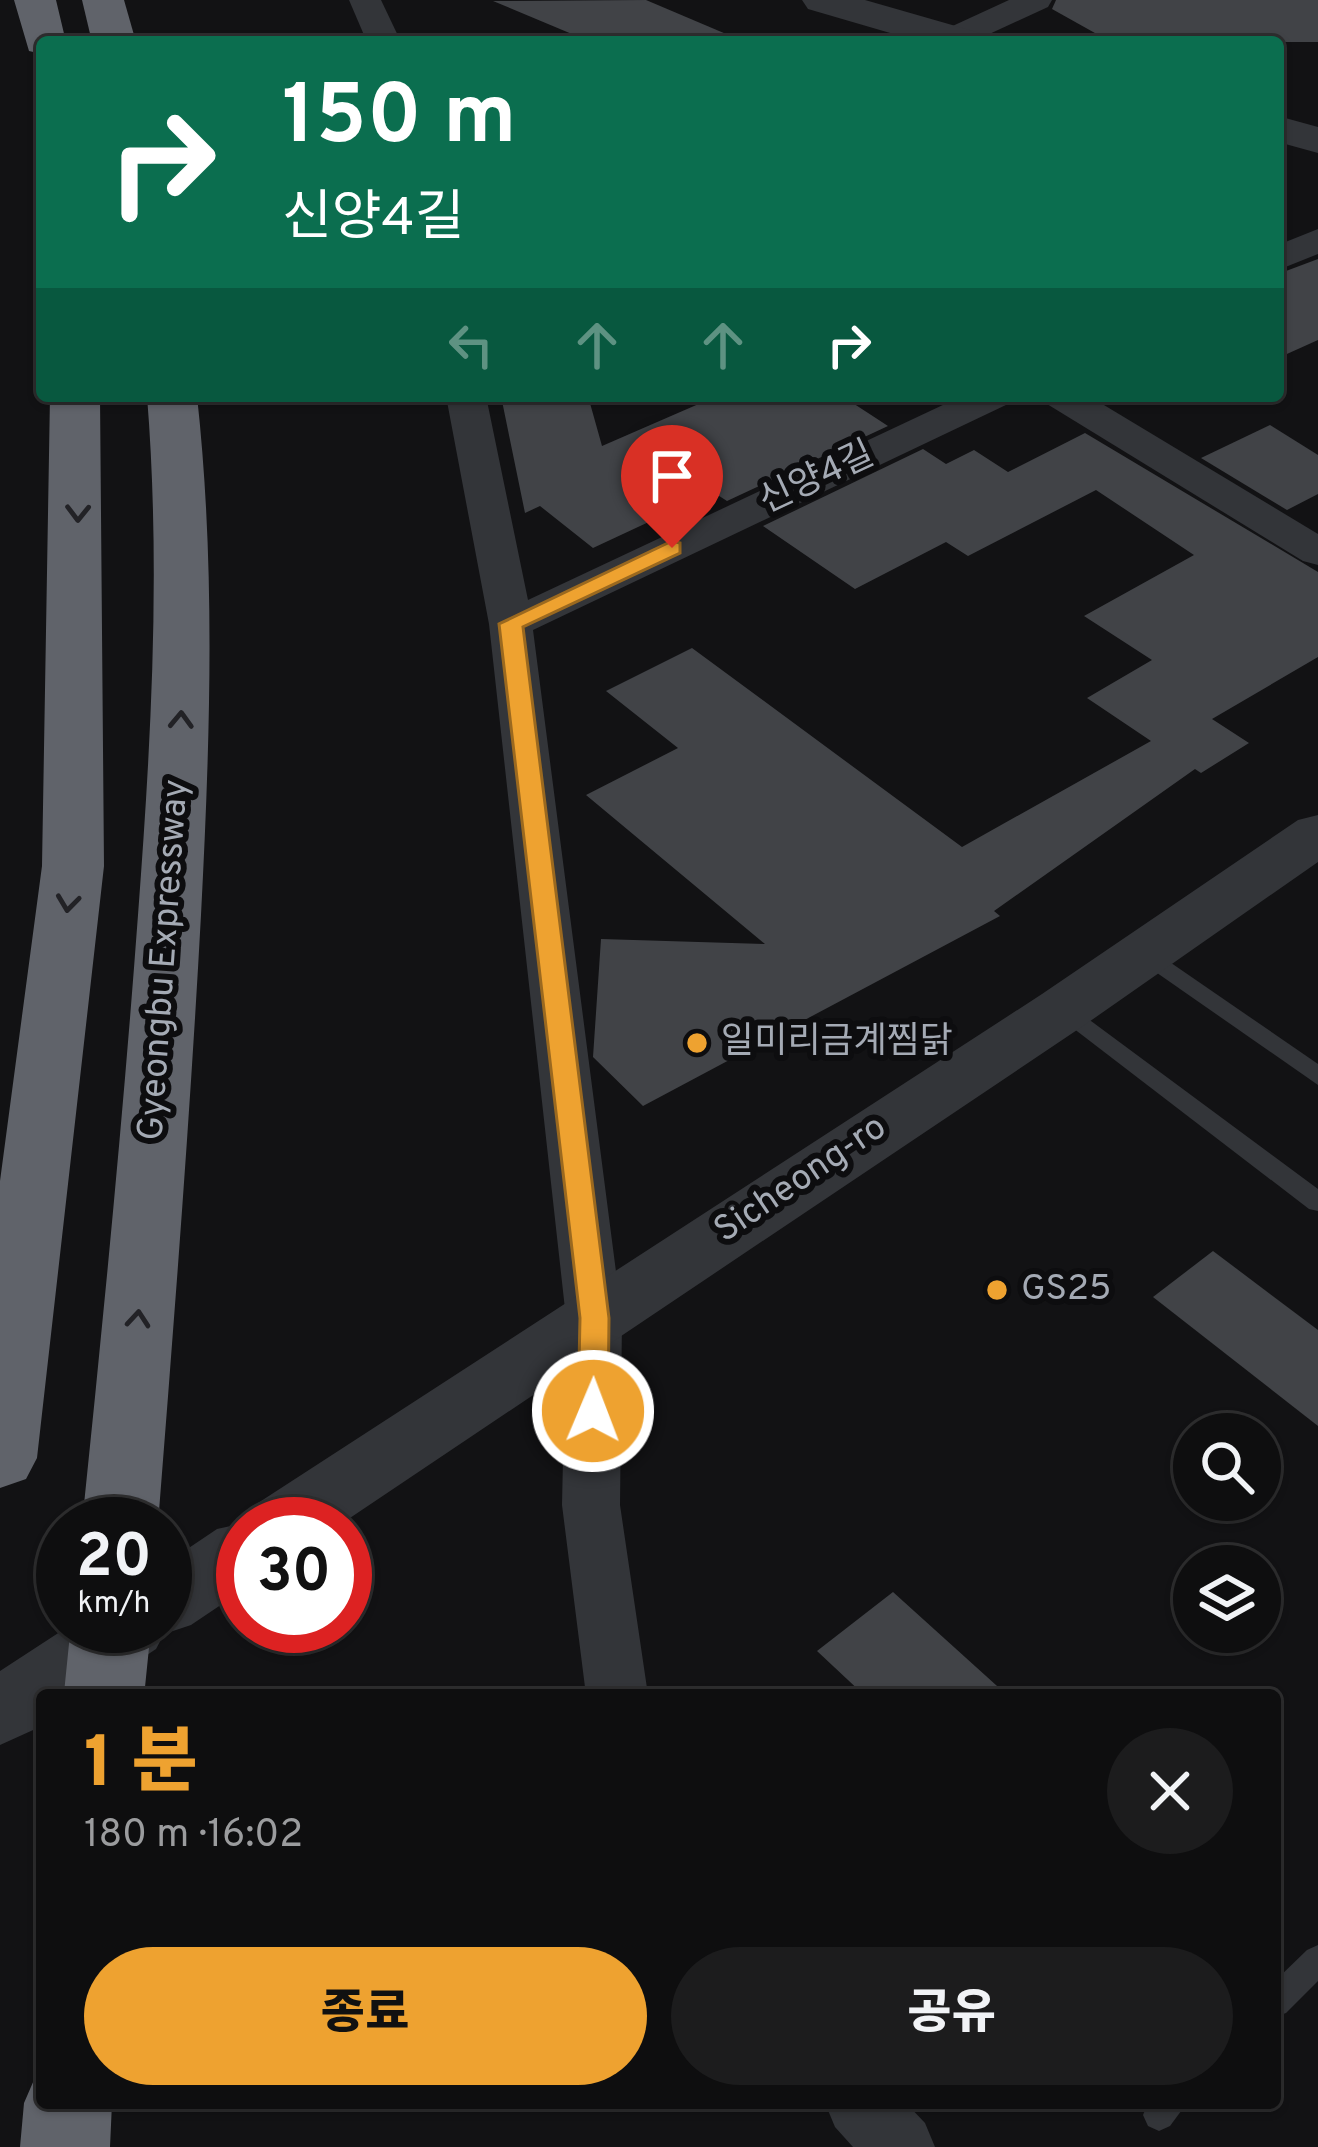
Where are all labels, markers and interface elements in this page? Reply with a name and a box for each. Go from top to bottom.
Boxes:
text: 150 m [282,67,517,173]
icon: right [84,84,240,240]
text: 신양4길 [282,186,465,255]
icon: left [438,312,504,378]
icon: ahead [564,312,630,378]
icon: ahead [690,312,756,378]
icon: right [816,312,882,378]
pin [621,425,723,548]
street label: 신양4길 [752,432,882,526]
icon: arrive [639,443,705,509]
one-way arrow [65,504,91,523]
one-way arrow [167,710,193,729]
street label: Gyeongbu Expressway [129,778,201,1142]
one-way arrow [56,893,82,913]
place label: 일미리금계찜닭 [721,1020,953,1066]
marker: 일미리금계찜닭 [684,1030,710,1056]
street label: Sicheong-ro [706,1106,896,1254]
place label: GS25 [1021,1267,1111,1313]
marker: GS25 [984,1277,1010,1303]
one-way arrow [125,1309,150,1328]
position arrow [530,1348,656,1474]
map controls [1173,1413,1281,1653]
button: search [1173,1413,1281,1521]
speed limit sign: 30 [216,1497,372,1653]
text: 20 [76,1522,152,1598]
button: layers [1173,1545,1281,1653]
text: km/h [78,1586,150,1623]
text: 1 분 [84,1721,198,1813]
button: close [1107,1728,1233,1854]
text: 180 m · 16:02 [84,1812,303,1861]
button: 종료 [84,1947,647,2085]
button: 공유 [671,1947,1233,2085]

